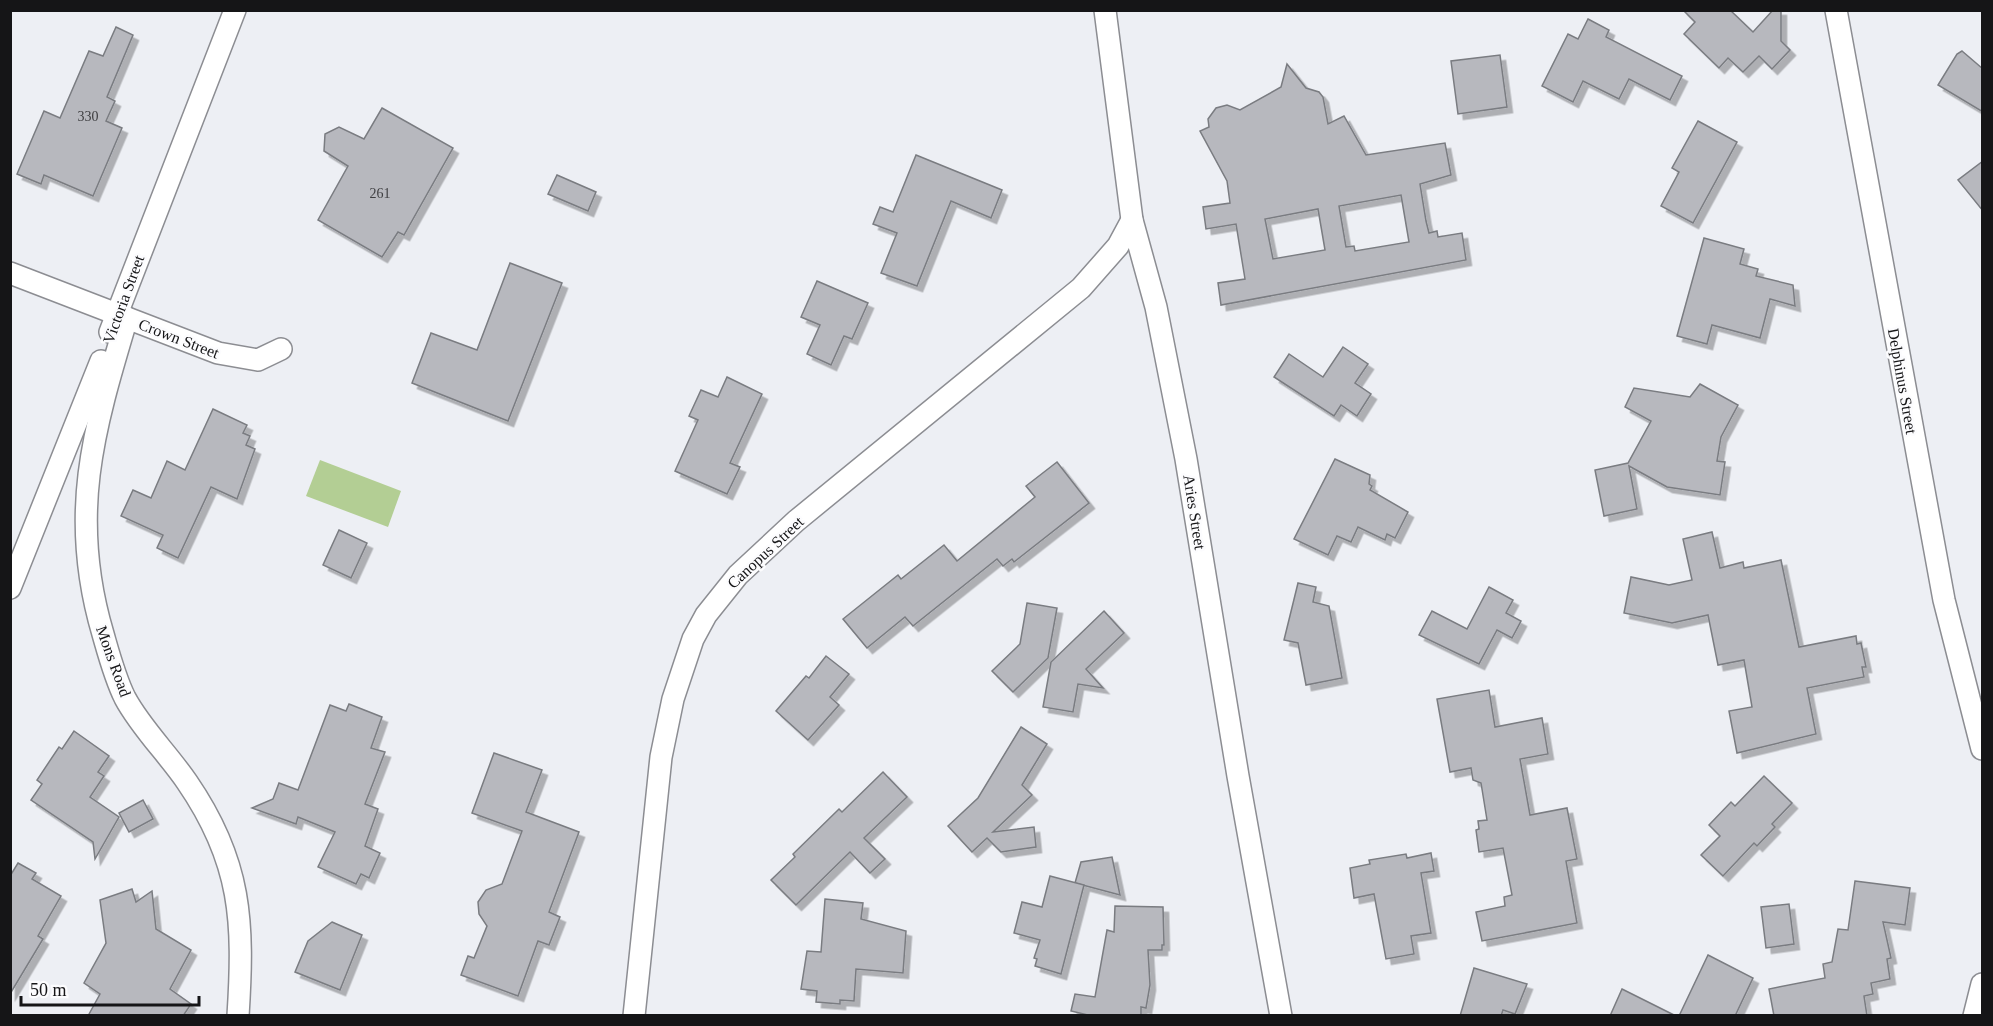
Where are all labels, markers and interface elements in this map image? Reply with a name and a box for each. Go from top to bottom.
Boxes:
house number: 330 [78,109,99,124]
house number: 261 [370,186,391,201]
street label: Victoria Street [100,252,148,346]
street label: Crown Street [136,315,222,362]
street label: Delphinus Street [1884,327,1920,436]
street label: Aries Street [1180,473,1209,551]
street label: Canopus Street [724,513,808,593]
street label: Mons Road [93,623,134,699]
scale bar [21,969,200,1007]
text: 50 m [30,980,67,1000]

